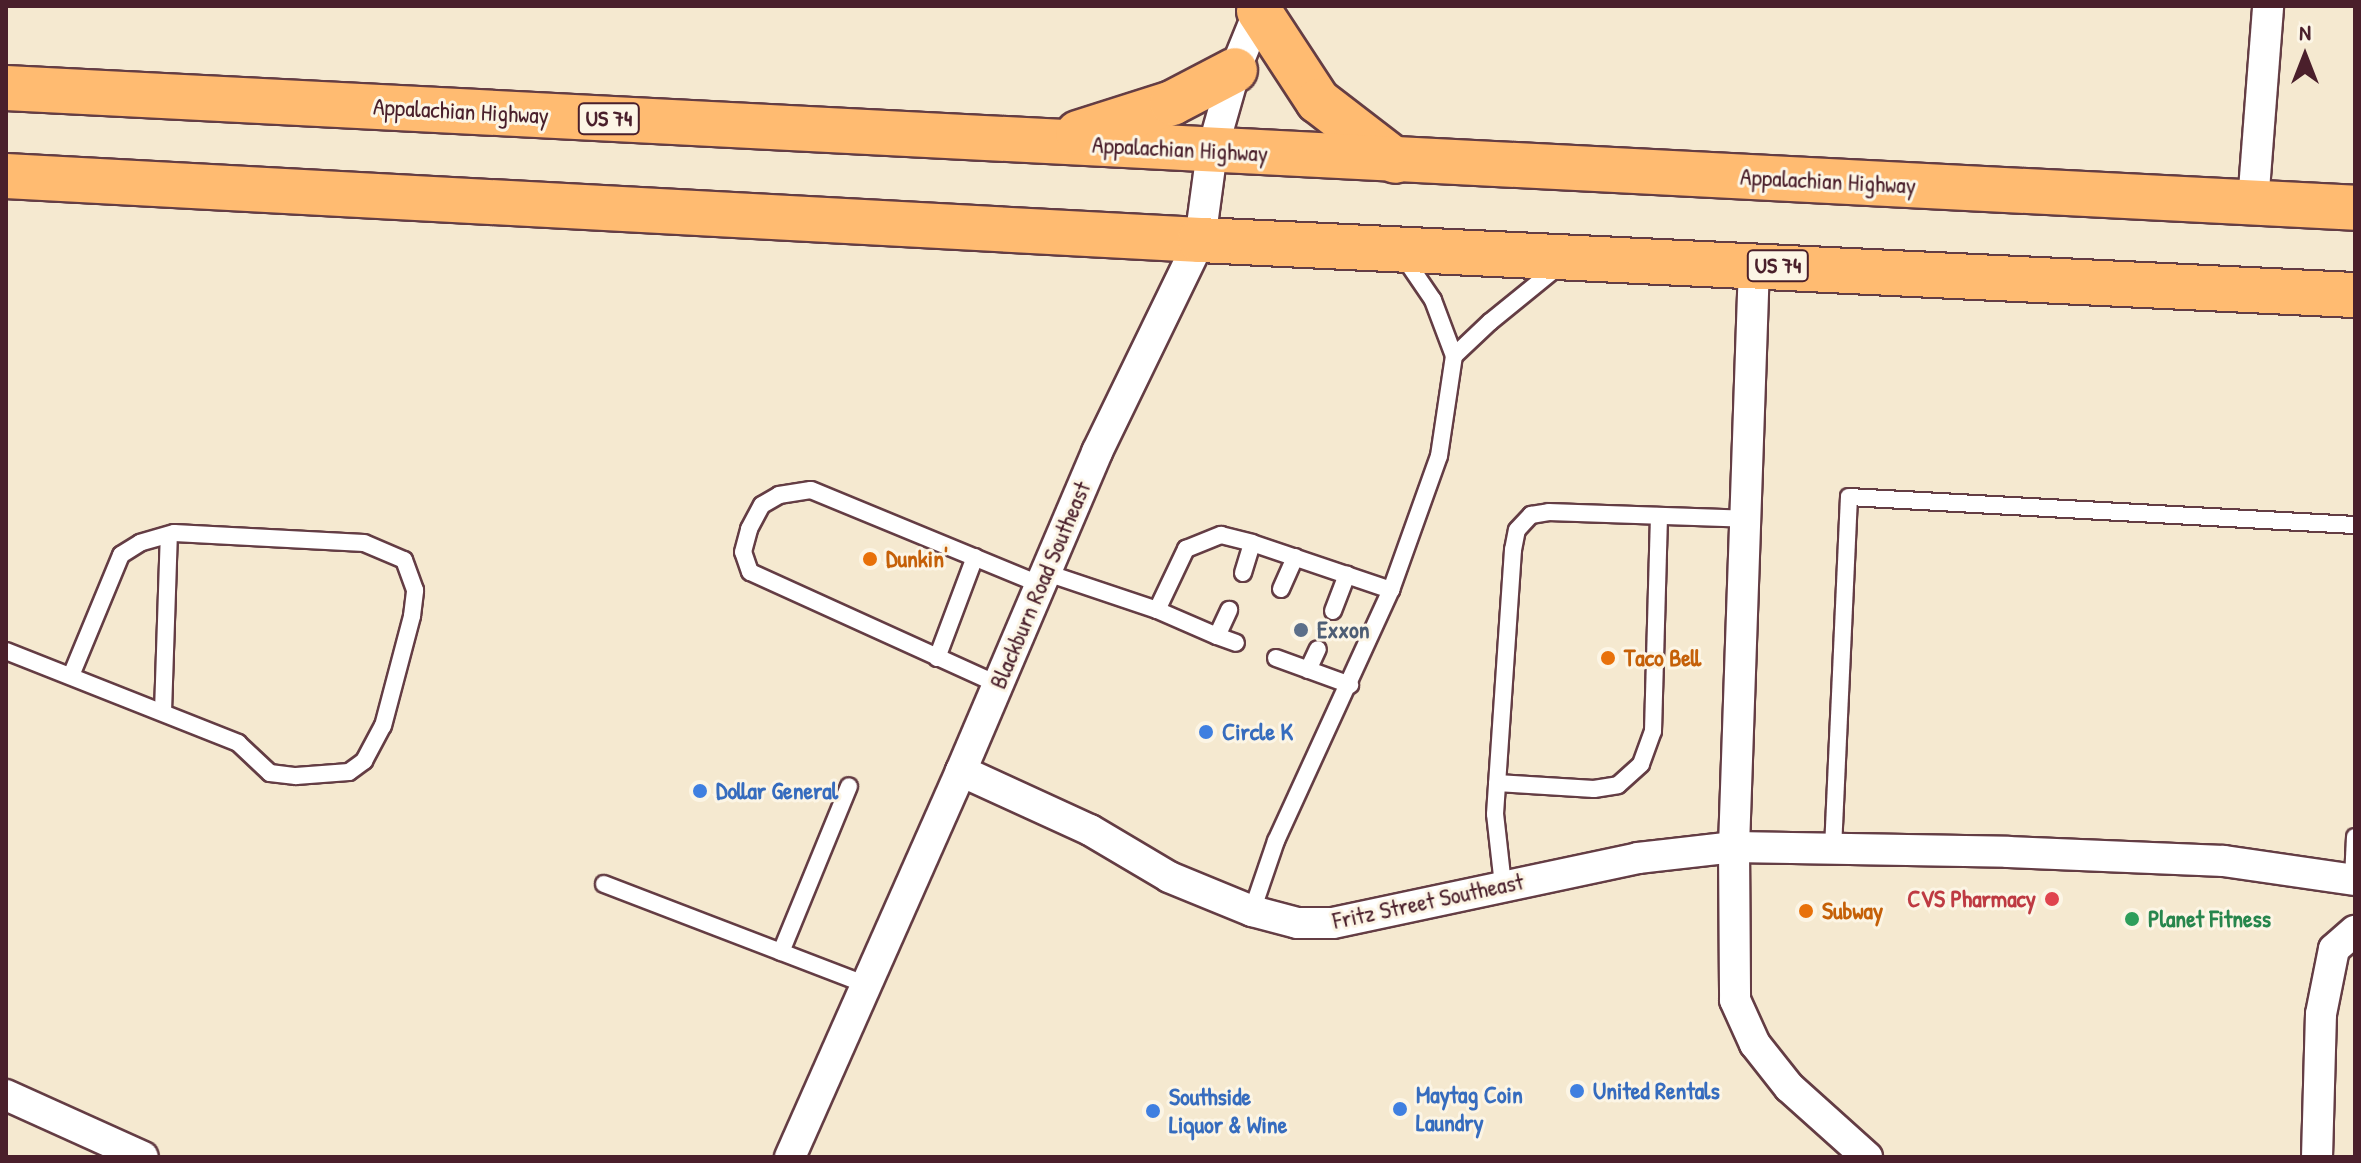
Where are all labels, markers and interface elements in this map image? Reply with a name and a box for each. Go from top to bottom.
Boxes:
north arrow [2265,16,2345,96]
text: N [2299,17,2311,47]
street label: Appalachian Highway [372,92,550,130]
road number: US 74 [577,101,641,137]
street label: Appalachian Highway [1091,130,1269,168]
street label: Appalachian Highway [1739,162,1917,200]
road number: US 74 [1746,248,1810,284]
street label: Blackburn Road Southeast [983,477,1097,693]
place label: Dunkin' [886,545,948,573]
marker: Dunkin' [861,550,879,568]
place label: Exxon [1317,616,1370,644]
marker: Exxon [1292,621,1310,639]
place label: Taco Bell [1624,644,1701,672]
marker: Taco Bell [1599,649,1617,667]
place label: Circle K [1222,718,1293,746]
marker: Circle K [1197,723,1215,741]
place label: Dollar General [716,777,838,805]
marker: Dollar General [691,782,709,800]
street label: Fritz Street Southeast [1330,867,1526,935]
place label: CVS Pharmacy [1907,885,2036,913]
marker: CVS Pharmacy [2043,890,2061,908]
place label: Subway [1822,897,1883,925]
marker: Subway [1797,902,1815,920]
place label: Planet Fitness [2148,905,2271,933]
marker: Planet Fitness [2123,910,2141,928]
place label: United Rentals [1593,1077,1720,1105]
place label: Maytag Coin Laundry [1416,1081,1523,1137]
marker: United Rentals [1568,1082,1586,1100]
place label: Southside Liquor & Wine [1169,1083,1287,1139]
marker: Maytag Coin Laundry [1391,1100,1409,1118]
marker: Southside Liquor & Wine [1144,1102,1162,1120]

